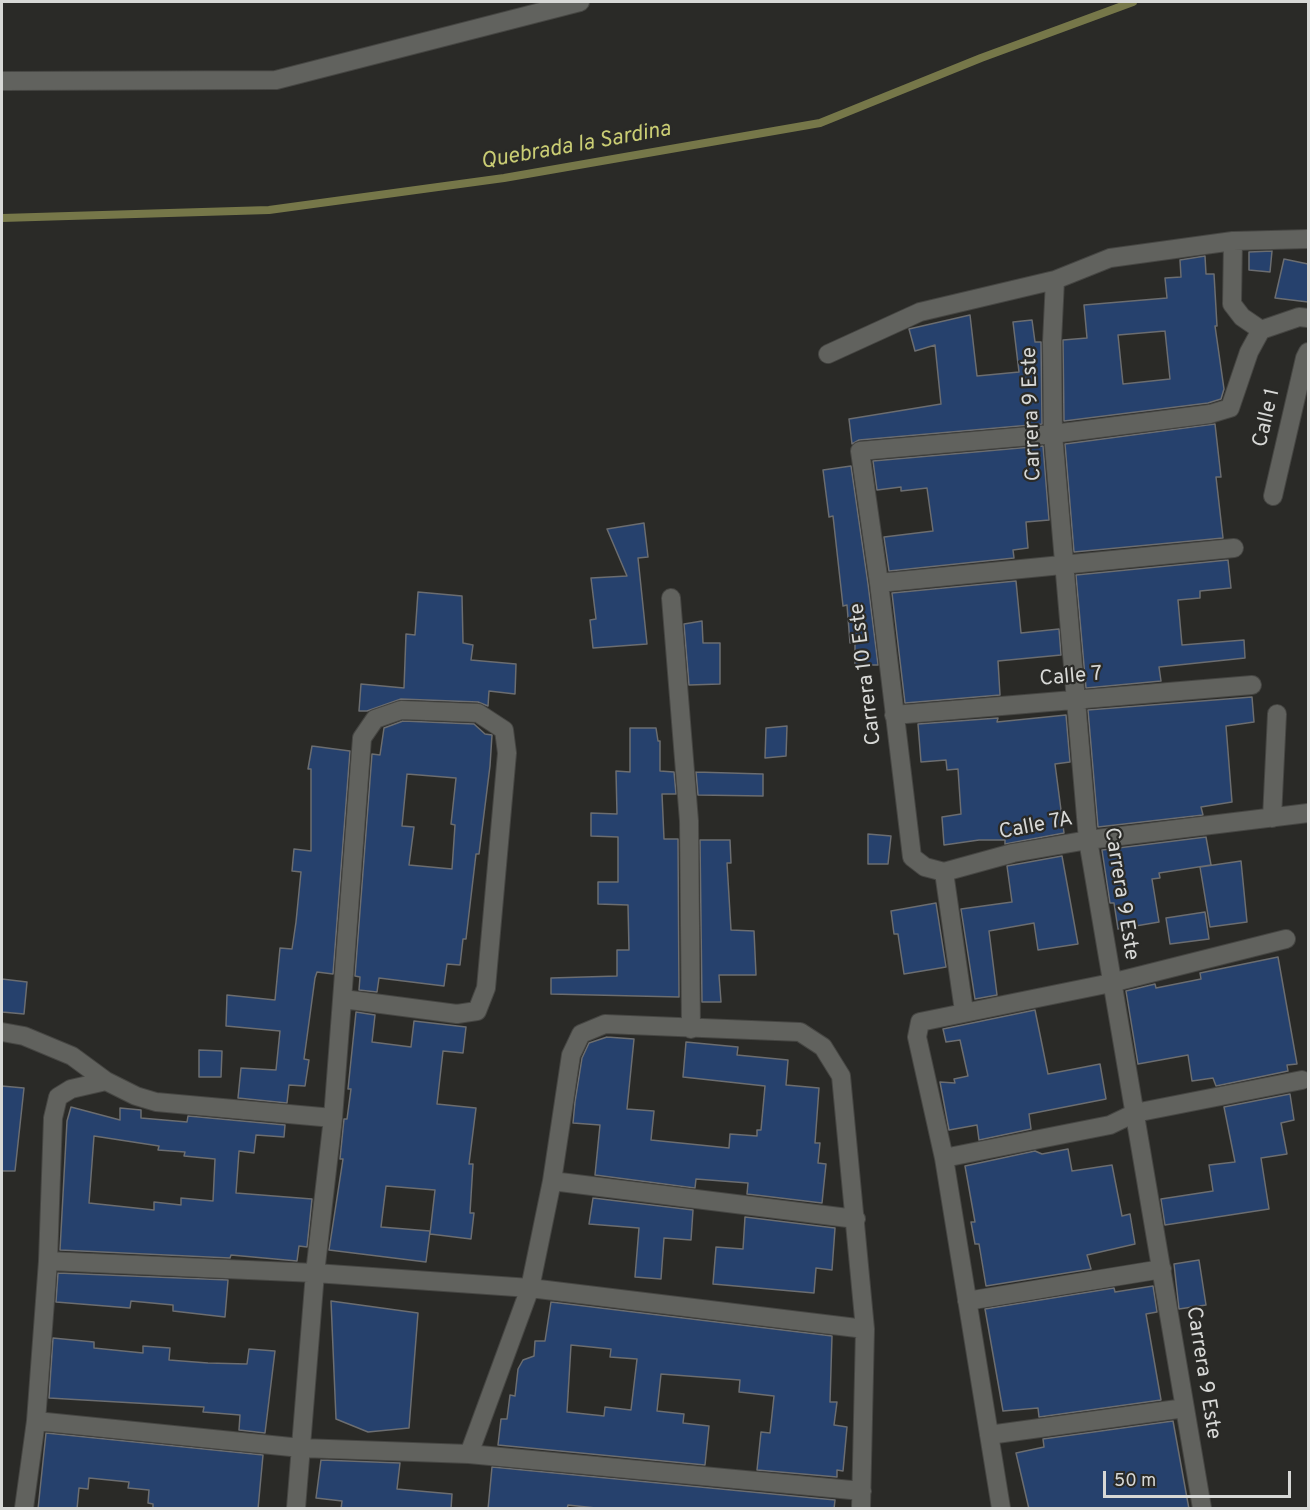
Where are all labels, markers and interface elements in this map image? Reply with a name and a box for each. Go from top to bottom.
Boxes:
water label: Quebrada la Sardina [479,117,673,177]
street label: Carrera 9 Este [1018,347,1048,481]
street label: Calle 1 [1249,386,1287,450]
street label: Carrera 10 Este [846,602,888,746]
street label: Calle 7 [1039,663,1103,693]
street label: Calle 7A [997,808,1075,846]
street label: Carrera 9 Este [1097,826,1143,962]
street label: Carrera 9 Este [1179,1305,1225,1441]
scale bar [1106,1459,1294,1497]
text: 50 m [1114,1470,1156,1493]

